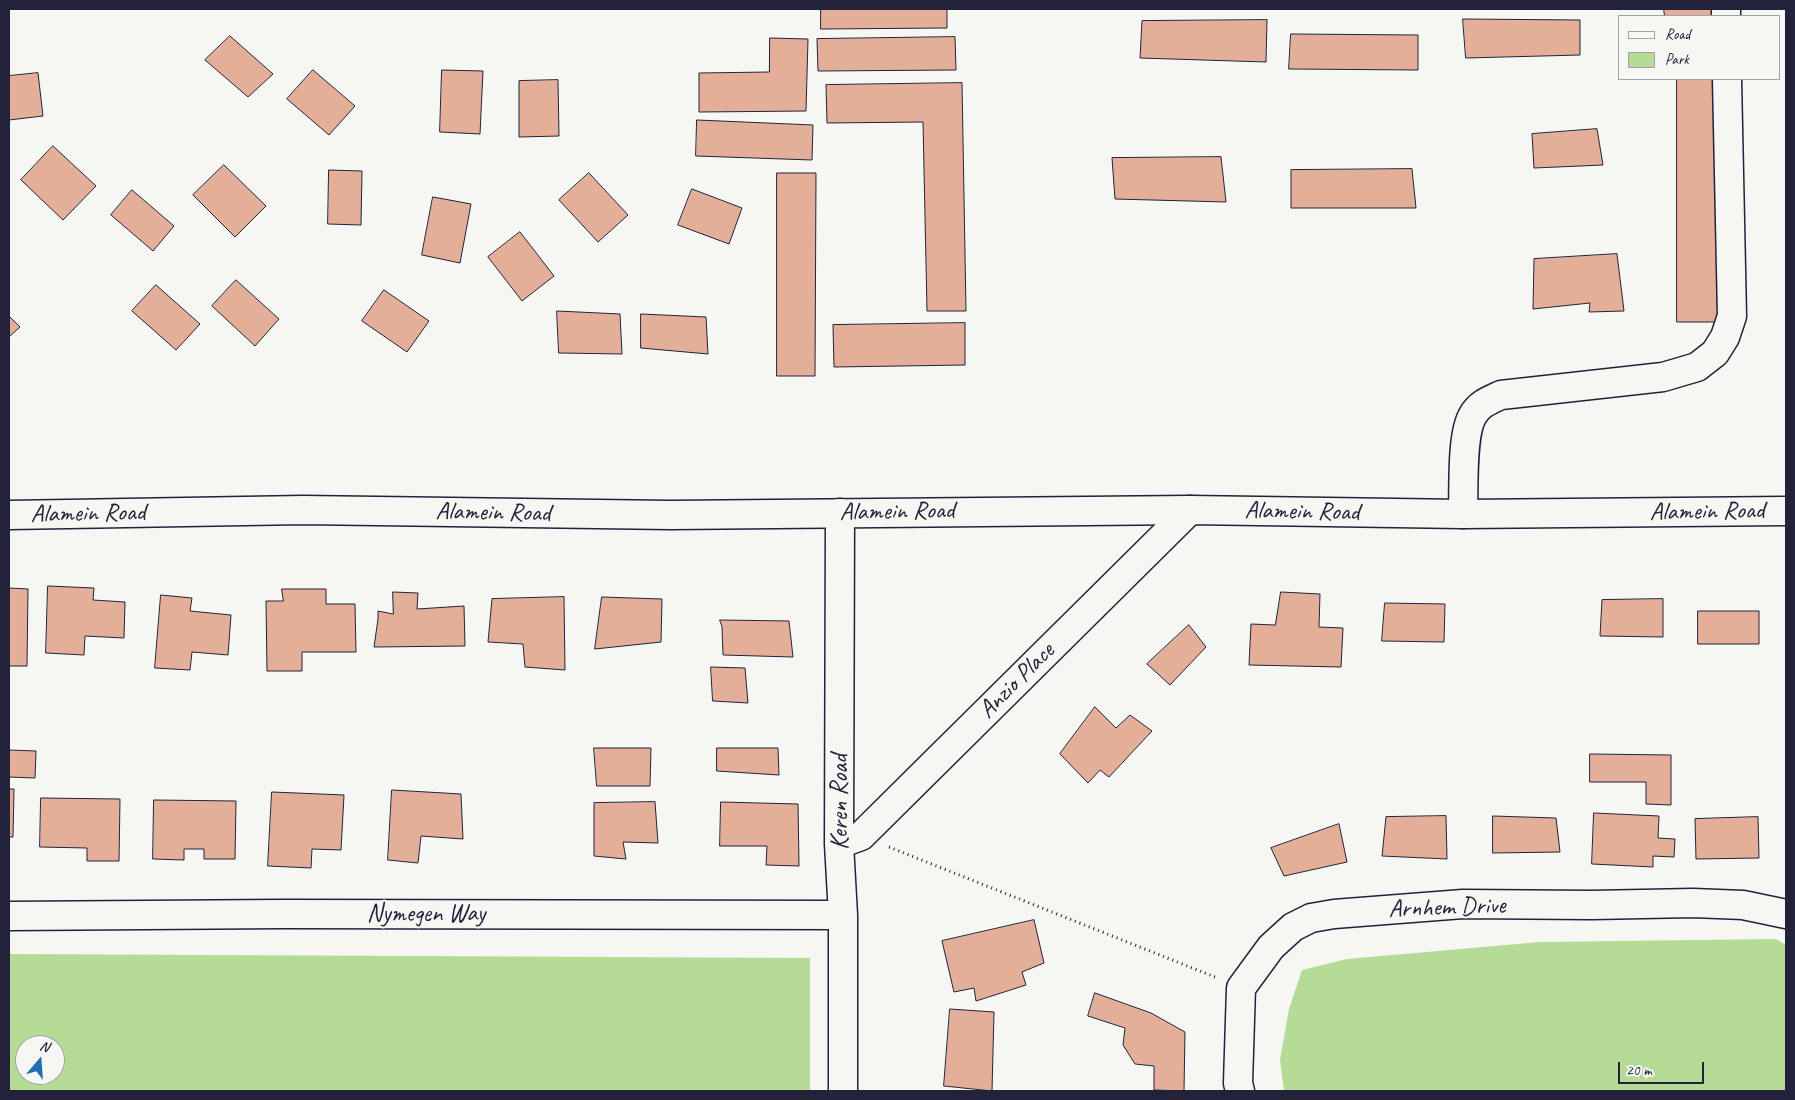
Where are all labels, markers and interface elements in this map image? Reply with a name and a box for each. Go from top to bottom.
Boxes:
legend [1618,15,1780,80]
text: Road [1665,25,1690,44]
text: Park [1665,50,1689,69]
street label: Alamein Road [839,496,955,528]
street label: Alamein Road [1244,496,1360,528]
street label: Alamein Road [1649,496,1765,528]
street label: Alamein Road [435,497,551,529]
street label: Alamein Road [30,498,146,530]
street label: Anzio Place [973,637,1061,725]
street label: Keren Road [825,754,855,850]
street label: Arnhem Drive [1388,891,1506,925]
street label: Nymegen Way [367,899,485,929]
north arrow [15,1035,65,1085]
text: N [38,1037,51,1056]
scale bar [1620,1052,1706,1084]
text: 20 m [1626,1061,1652,1080]

